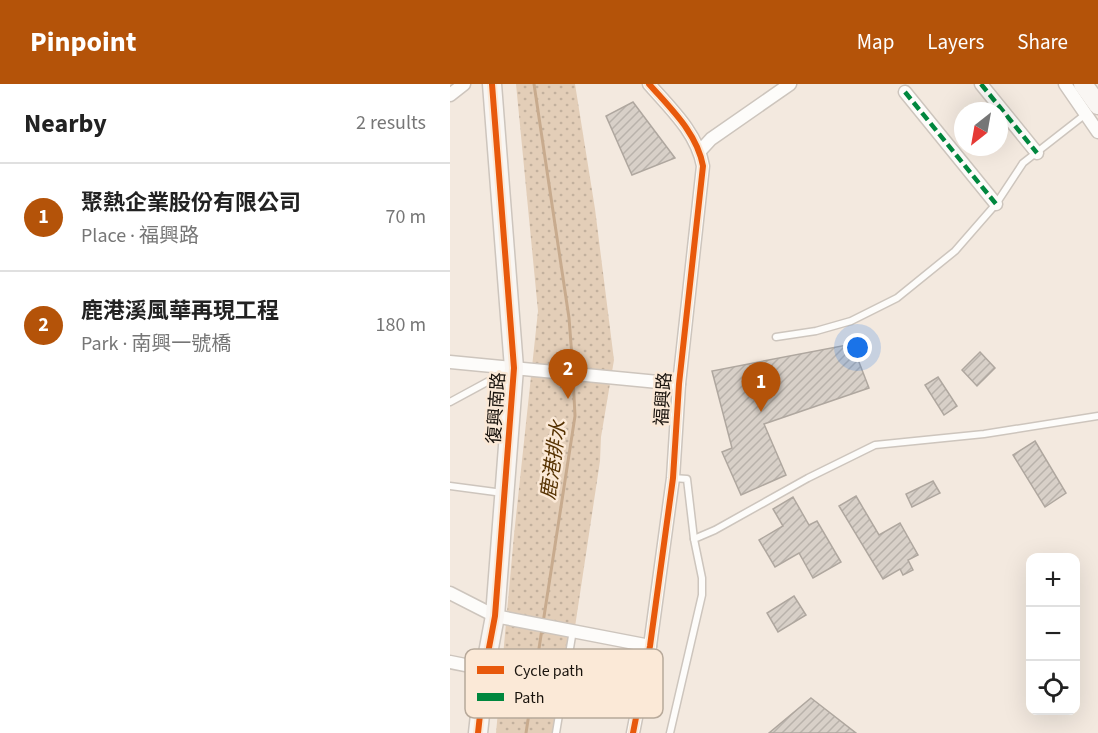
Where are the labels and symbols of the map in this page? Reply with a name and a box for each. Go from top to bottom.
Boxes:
north arrow [954,102,1008,156]
your location [843,333,872,362]
pin: 2 [548,350,588,399]
pin: 1 [742,362,780,412]
street label: 復興南路 [482,371,511,445]
street label: 福興路 [649,371,678,427]
water label: 鹿港排水 [535,418,574,502]
legend [465,649,663,718]
text: Cycle path [514,660,583,682]
text: Path [514,687,544,709]

